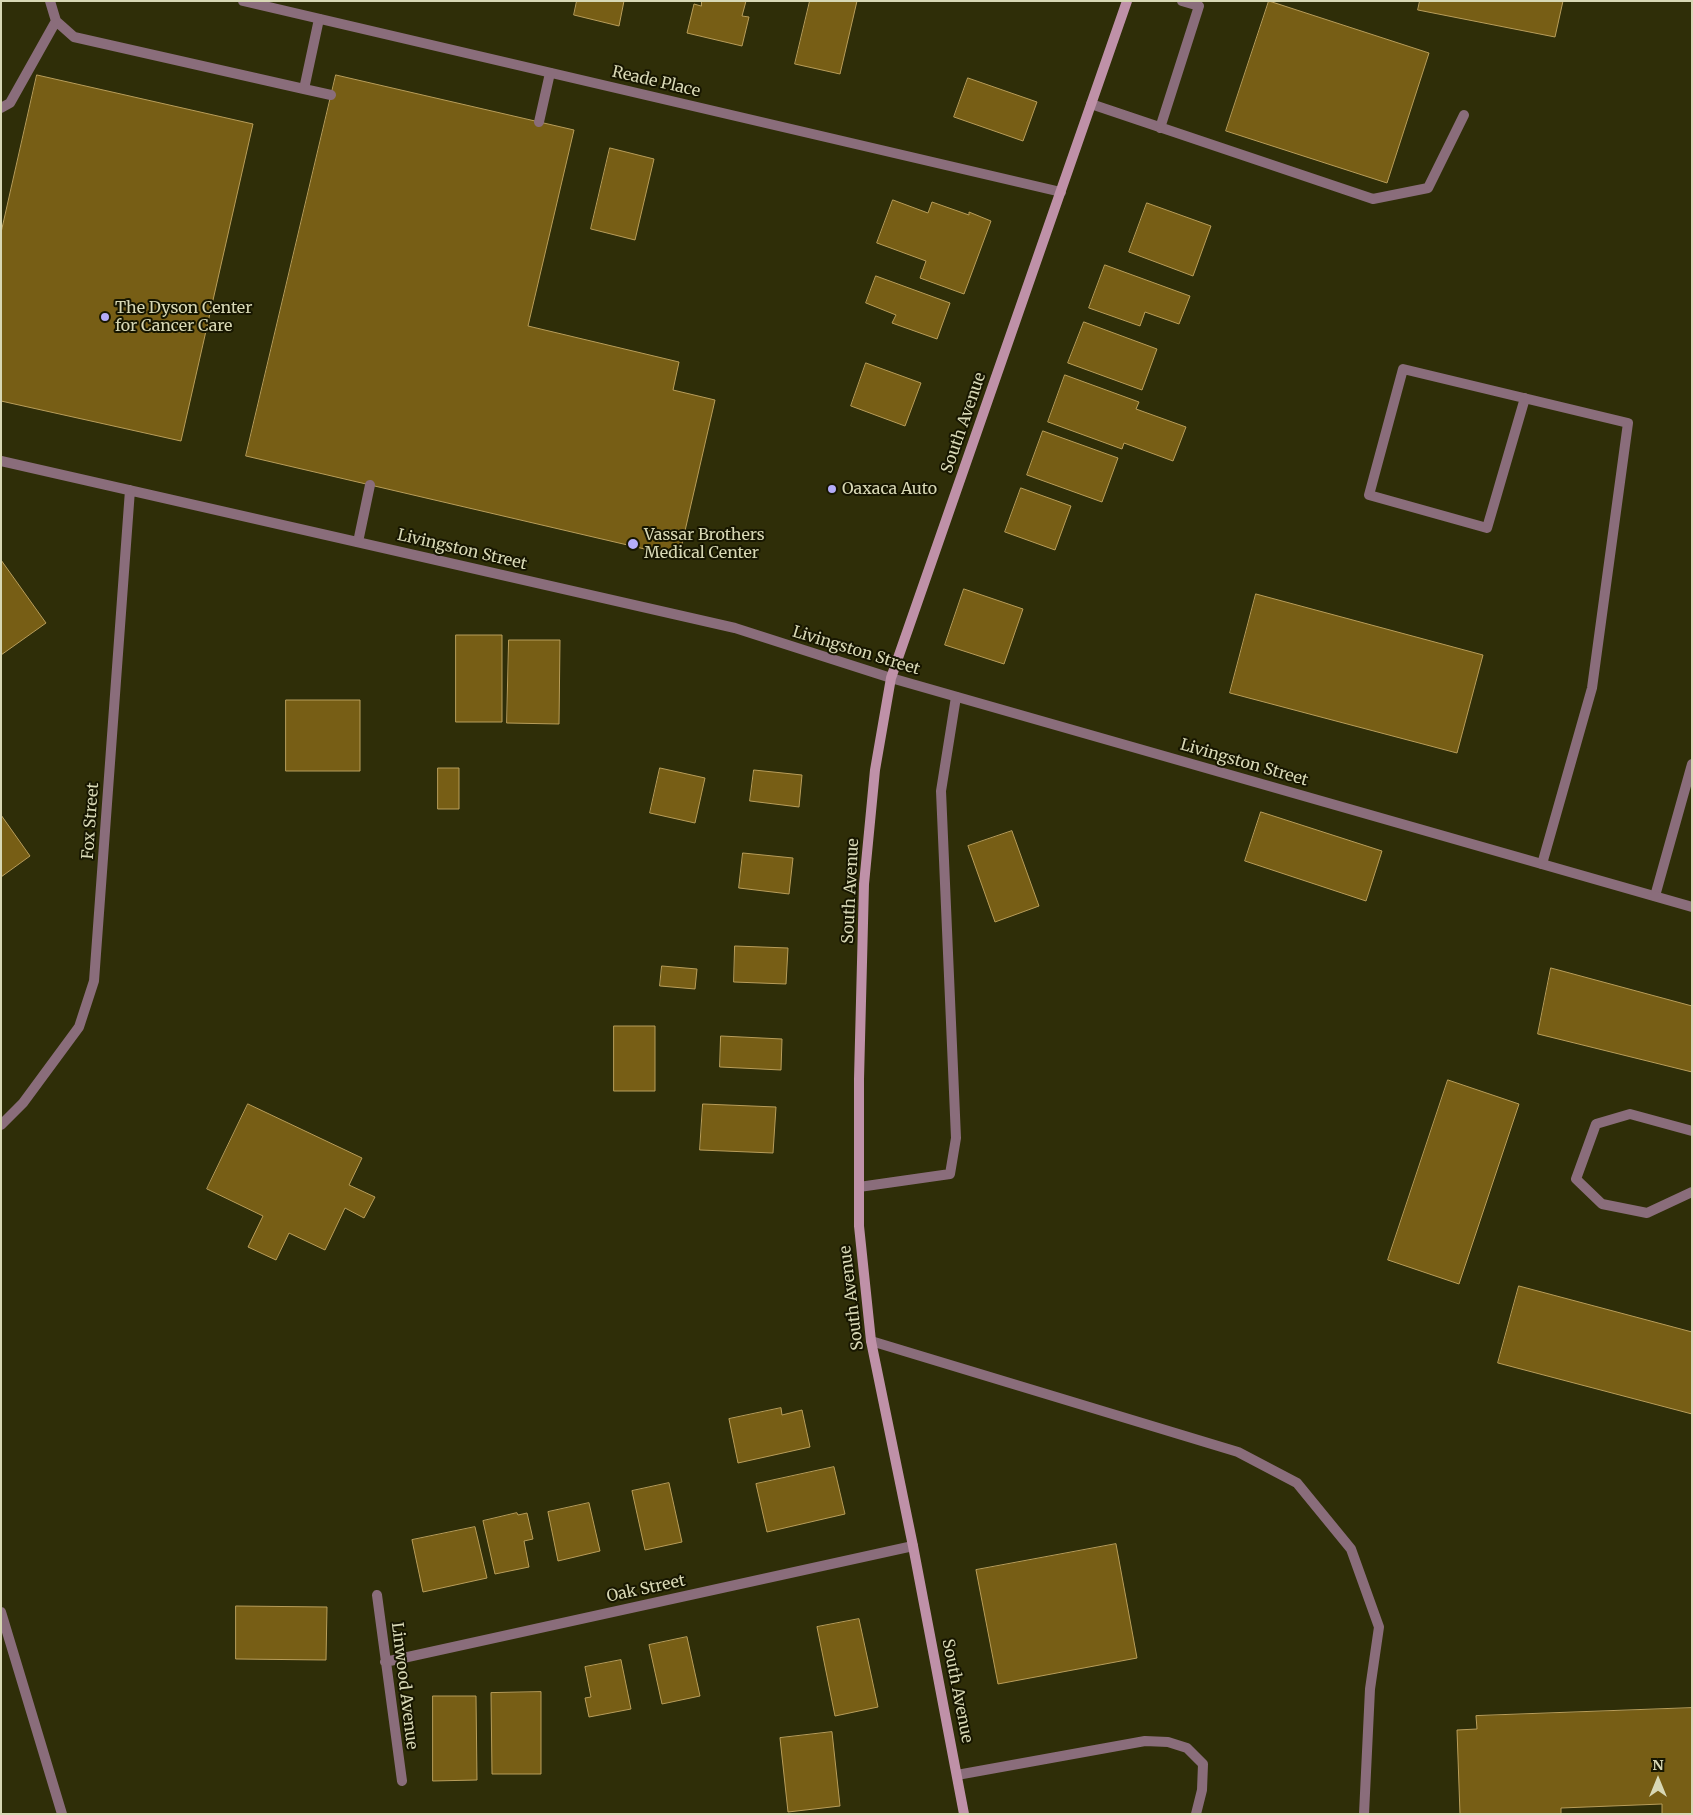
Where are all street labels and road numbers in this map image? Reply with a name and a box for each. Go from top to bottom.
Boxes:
street label: Reade Place [610,63,702,101]
street label: South Avenue [938,370,990,476]
street label: Livingston Street [395,526,529,574]
street label: Livingston Street [790,622,922,680]
street label: Livingston Street [1178,736,1310,790]
street label: Fox Street [79,782,103,860]
street label: South Avenue [839,838,863,944]
street label: South Avenue [836,1244,868,1352]
street label: Oak Street [605,1571,687,1607]
street label: Linwood Avenue [387,1621,421,1751]
street label: South Avenue [938,1637,976,1745]

